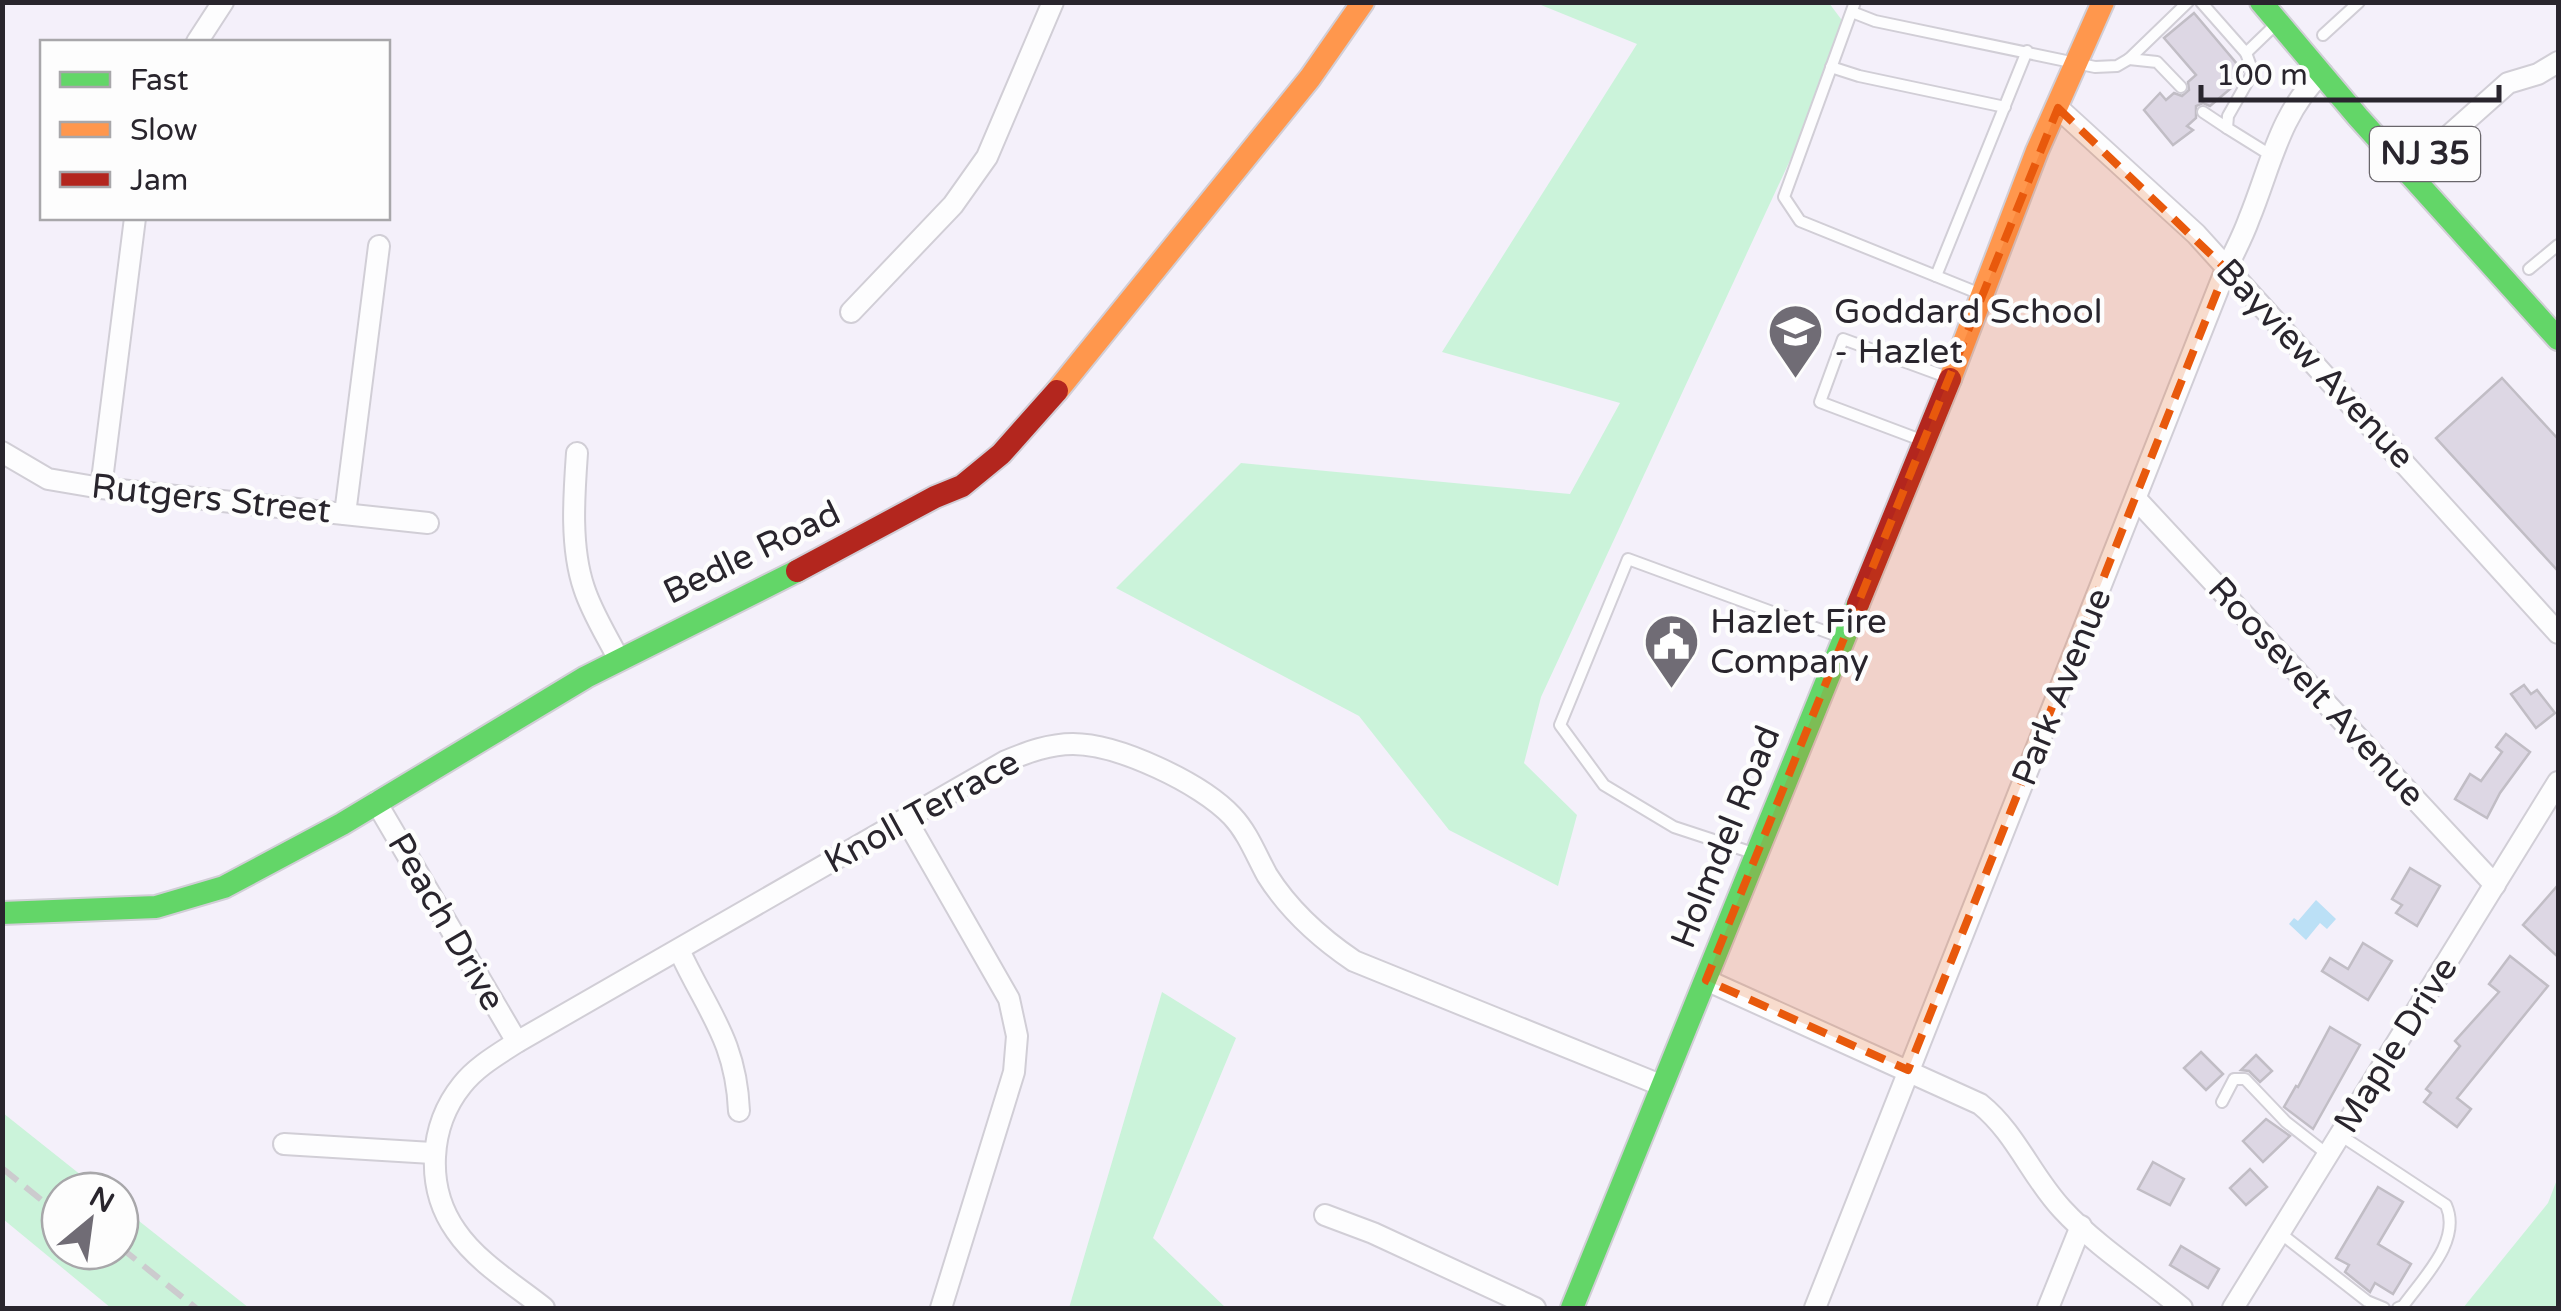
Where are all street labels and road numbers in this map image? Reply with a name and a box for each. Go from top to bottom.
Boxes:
road number: NJ 35 [2370,127,2480,181]
street label: Bayview Avenue [2207,250,2423,478]
street label: Rutgers Street [89,466,333,532]
street label: Bedle Road [657,492,847,614]
street label: Roosevelt Avenue [2199,569,2433,815]
street label: Park Avenue [2003,582,2121,792]
street label: Holmdel Road [1662,720,1790,954]
street label: Knoll Terrace [817,741,1027,883]
street label: Peach Drive [378,826,514,1018]
street label: Maple Drive [2325,949,2467,1141]

